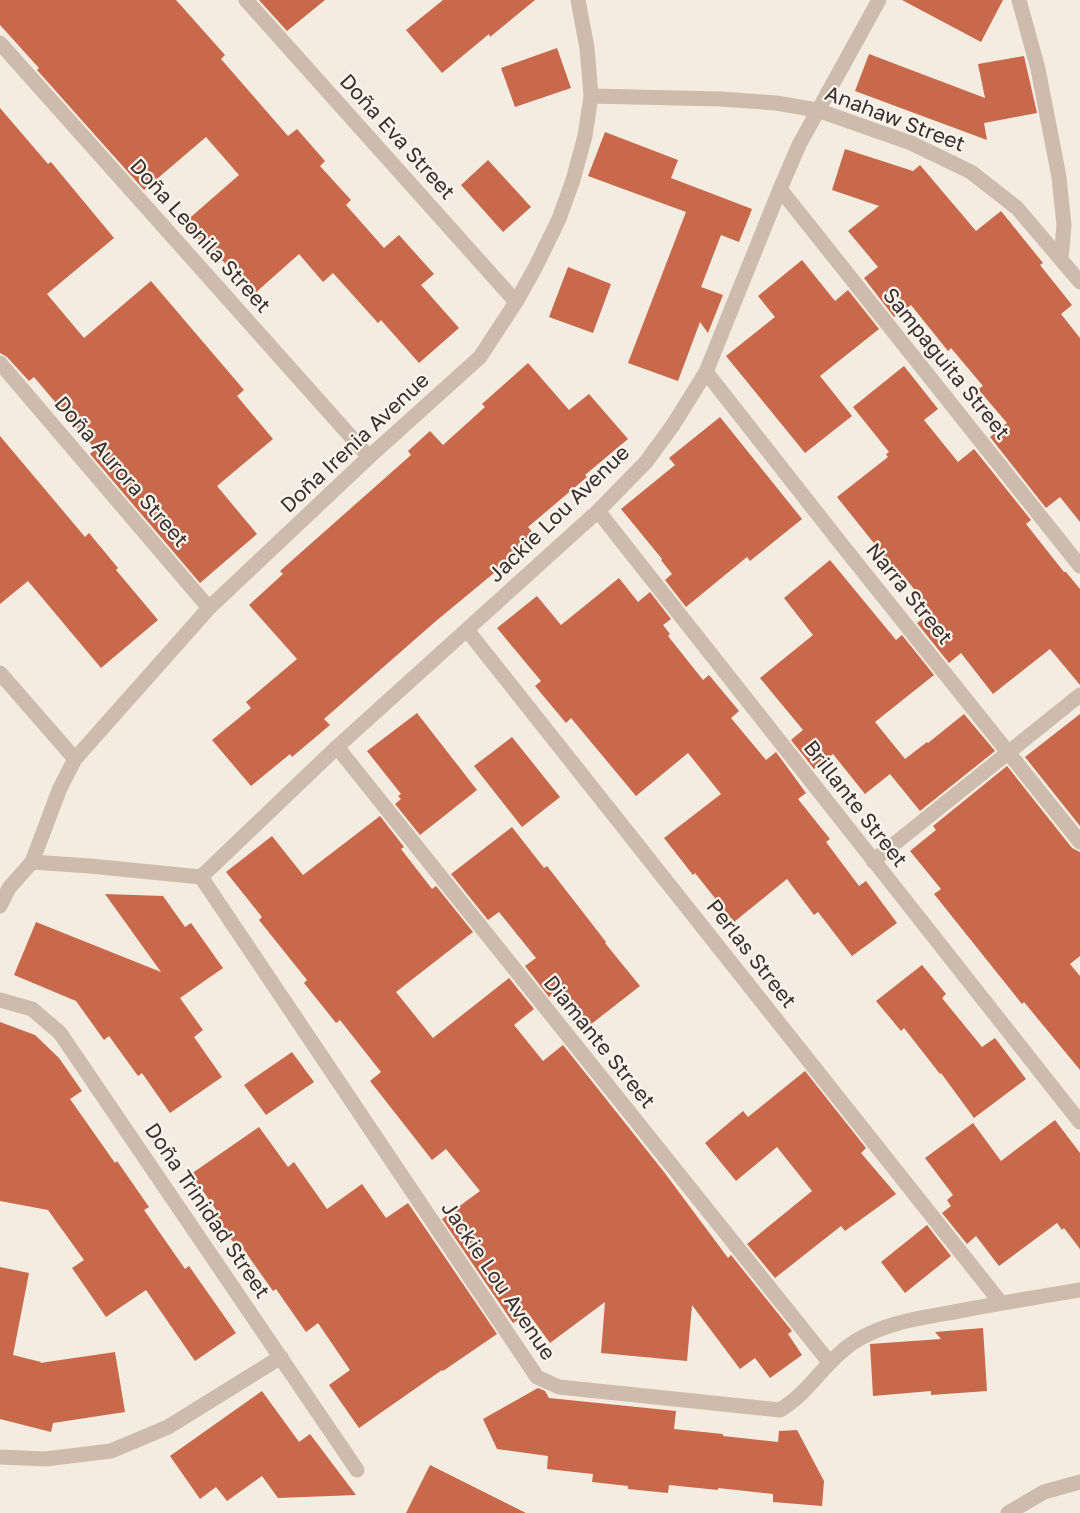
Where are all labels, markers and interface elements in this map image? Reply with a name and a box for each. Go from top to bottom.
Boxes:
street label: Doña Eva Street [334,69,460,205]
street label: Anahaw Street [821,81,969,157]
street label: Doña Leonila Street [124,154,276,318]
street label: Sampaguita Street [877,283,1015,445]
street label: Doña Irenia Avenue [276,368,434,518]
street label: Doña Aurora Street [49,391,193,553]
street label: Jackie Lou Avenue [483,440,635,588]
street label: Narra Street [860,538,958,650]
street label: Brillante Street [798,736,912,872]
street label: Perlas Street [701,895,801,1013]
street label: Diamante Street [538,971,660,1113]
street label: Doña Trinidad Street [139,1119,275,1303]
street label: Jackie Lou Avenue [435,1197,561,1365]

